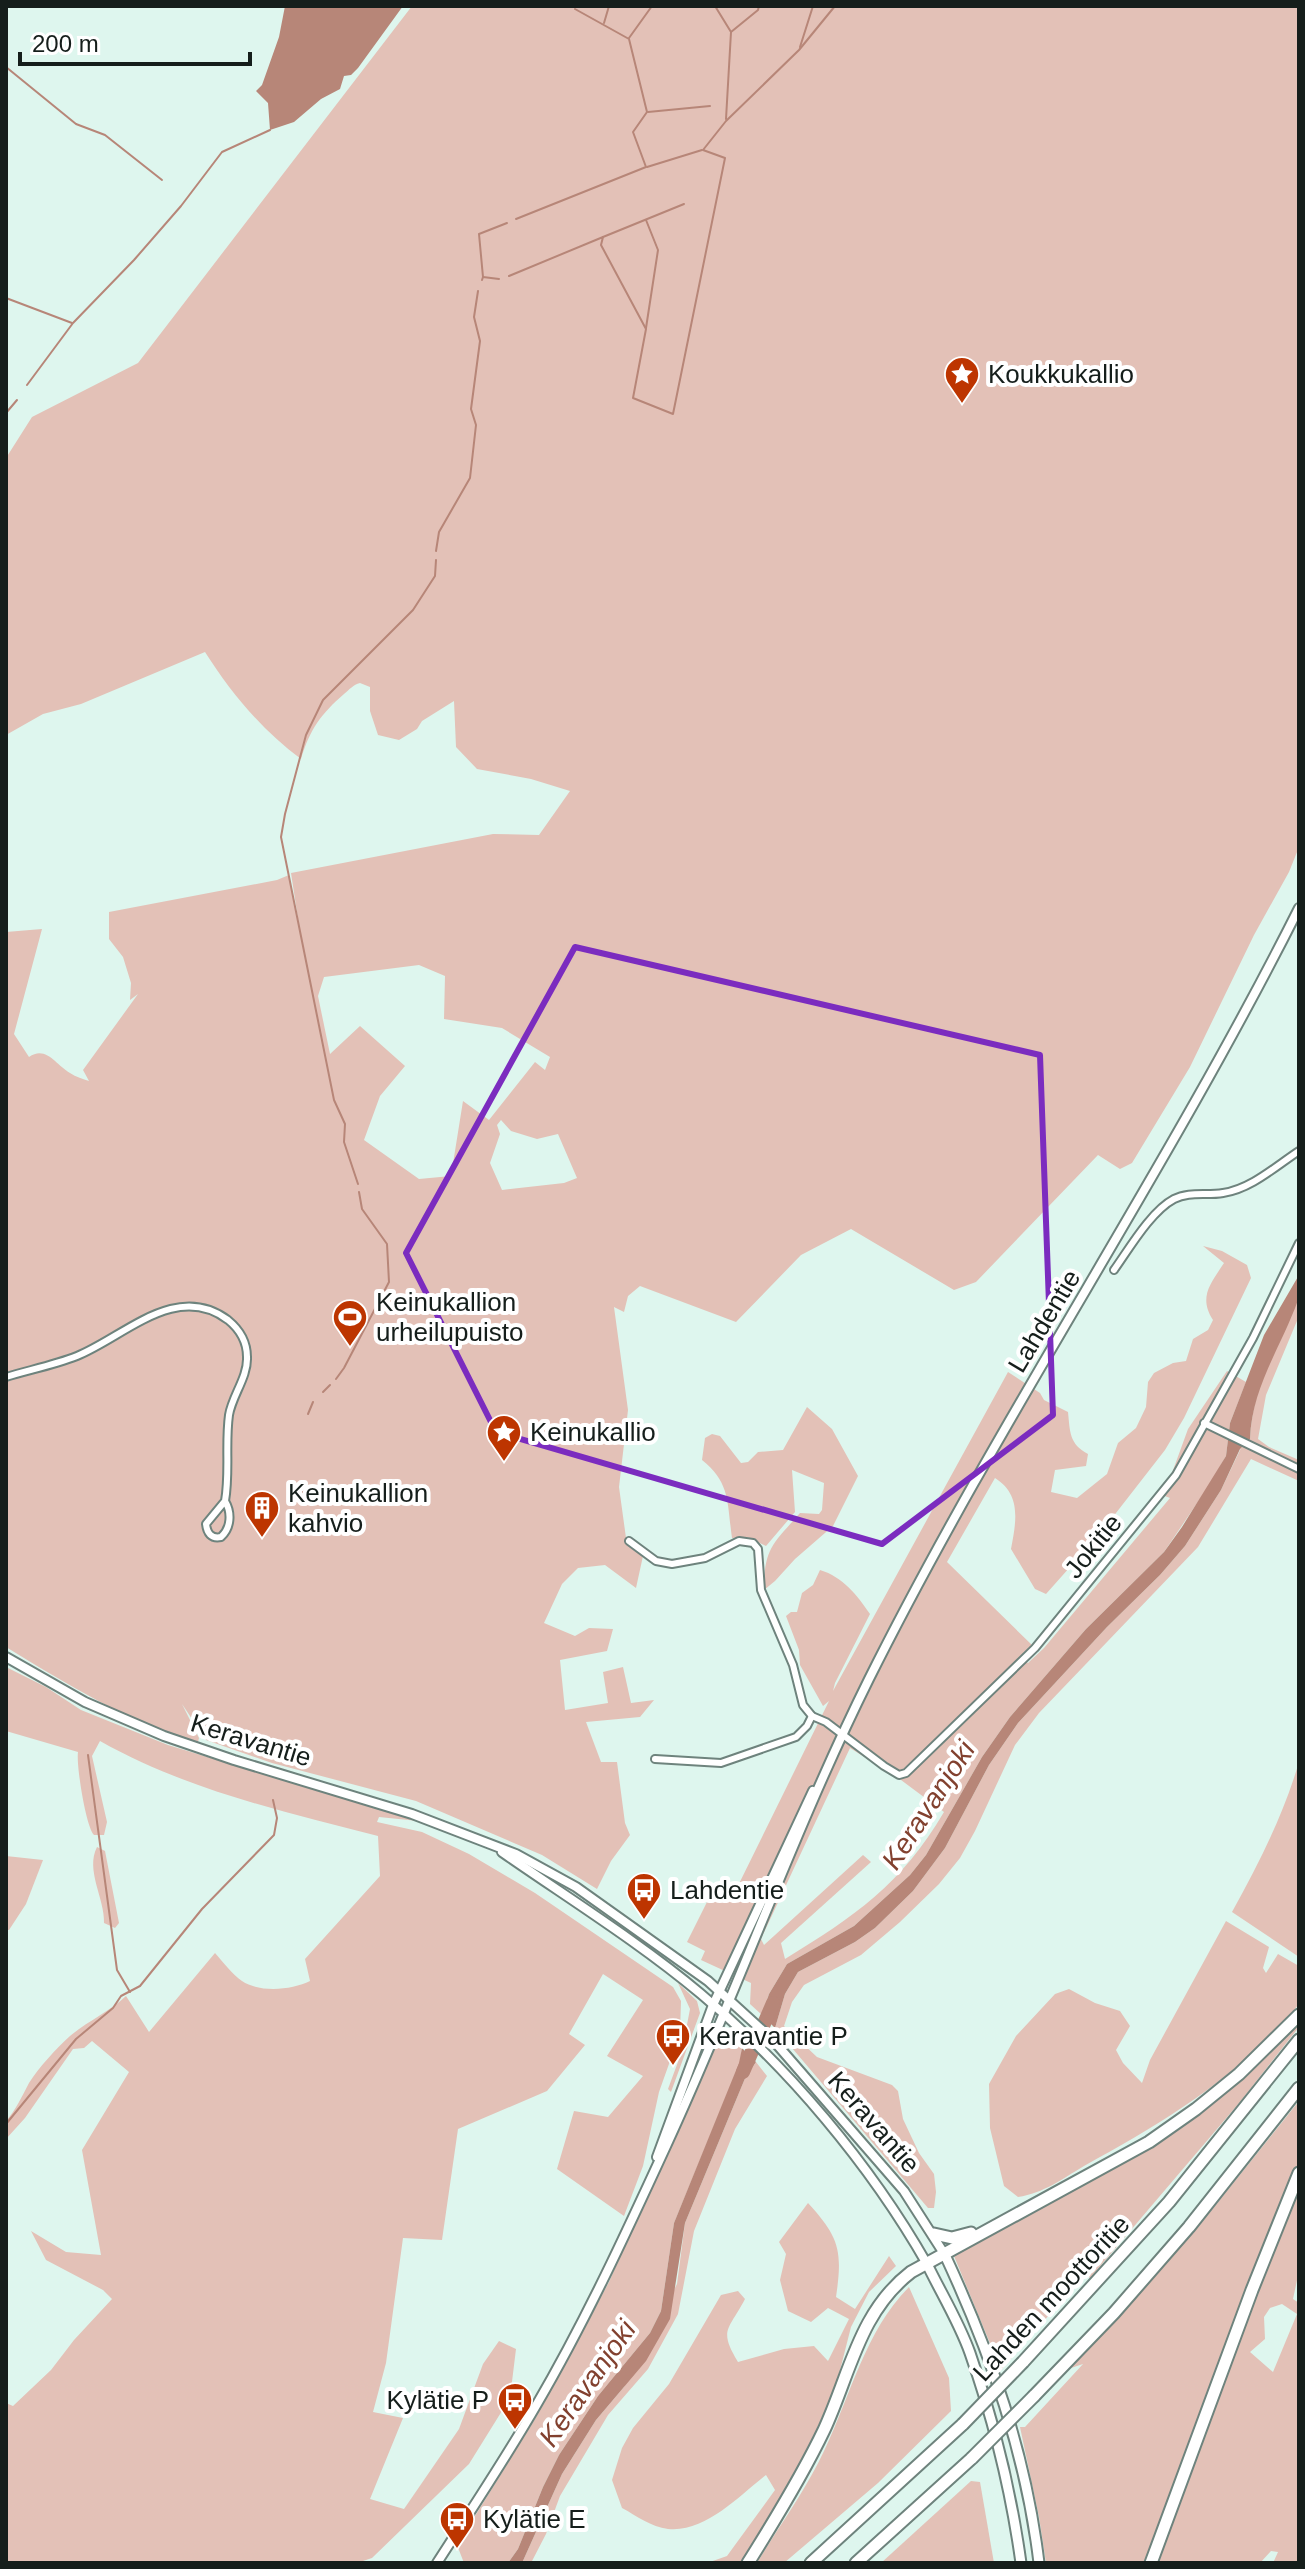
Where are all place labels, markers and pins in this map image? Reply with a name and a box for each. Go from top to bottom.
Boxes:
place icon: Koukkukallio [943,355,981,405]
place label: Koukkukallio [988,359,1134,389]
place label: Keinukallion urheilupuisto [376,1287,523,1347]
sports icon: Keinukallion urheilupuisto [331,1298,369,1348]
place icon: Keinukallio [485,1413,523,1463]
place label: Keinukallio [530,1417,656,1447]
place label: Keinukallion kahvio [288,1478,428,1538]
building icon: Keinukallion kahvio [243,1489,281,1539]
bus stop icon: Lahdentie [625,1871,663,1921]
place label: Lahdentie [670,1875,784,1905]
bus stop icon: Keravantie P [654,2017,692,2067]
place label: Keravantie P [699,2021,848,2051]
bus stop icon: Kylätie P [496,2381,534,2431]
place label: Kylätie P [386,2385,489,2415]
bus stop icon: Kylätie E [438,2500,476,2550]
place label: Kylätie E [483,2504,586,2534]

